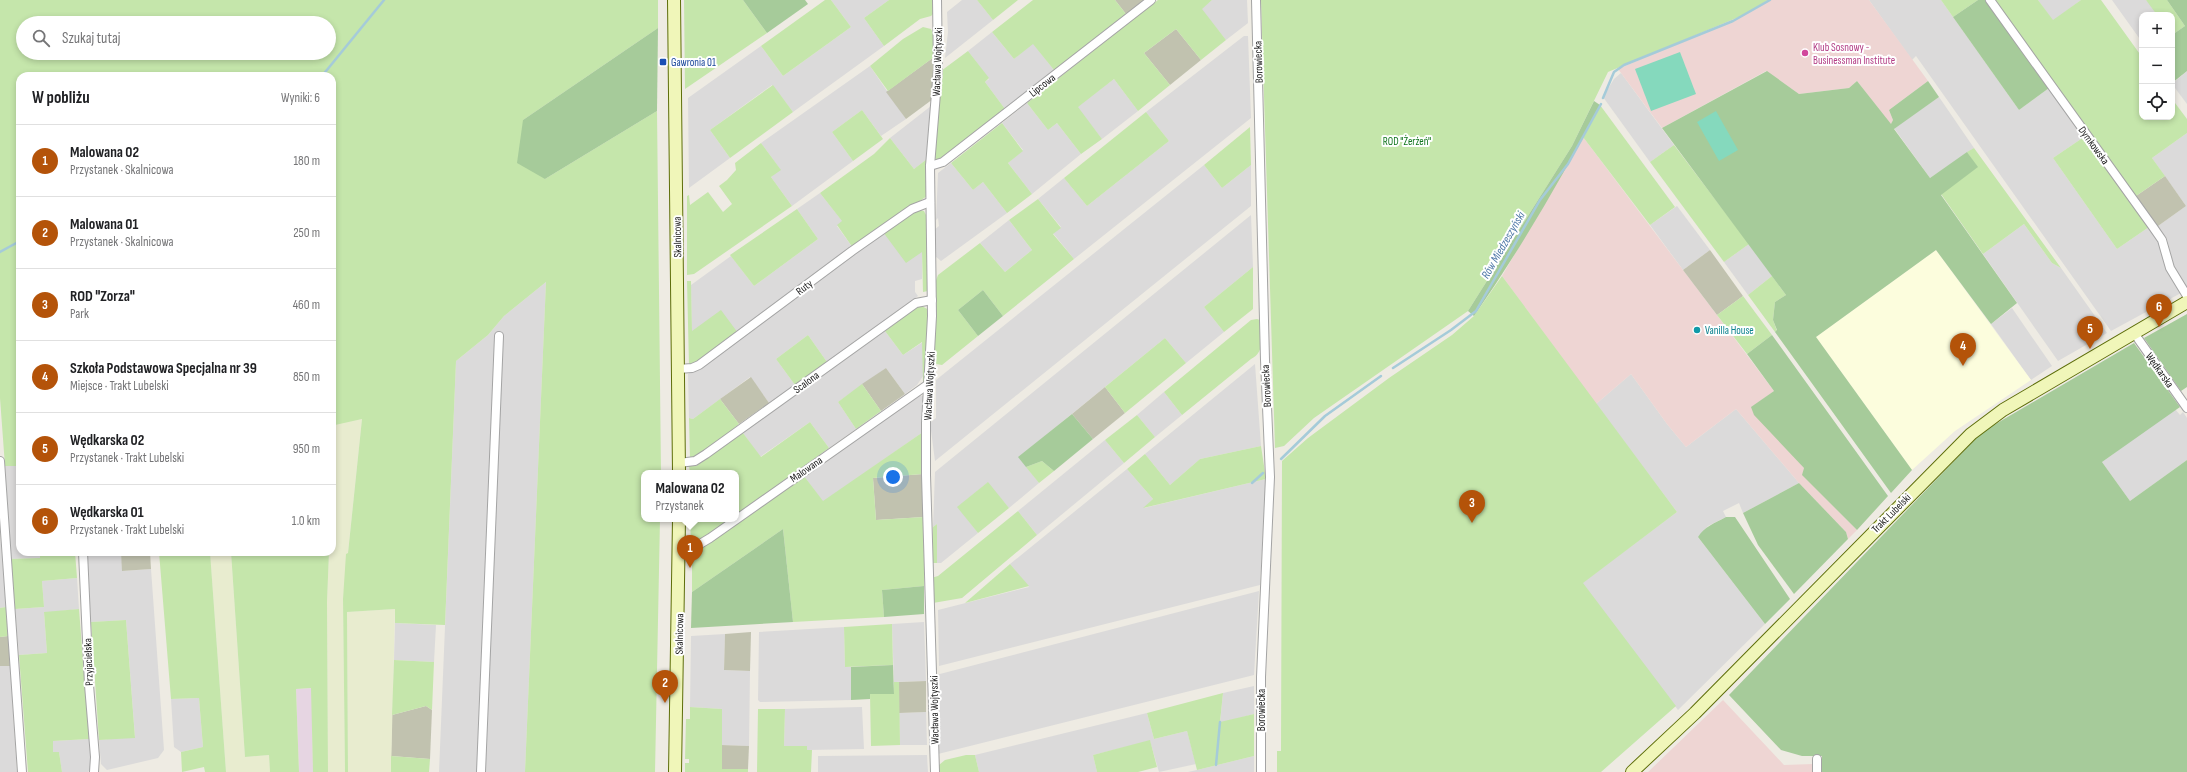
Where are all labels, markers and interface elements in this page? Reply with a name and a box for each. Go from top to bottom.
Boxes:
map controls [2139,12,2175,120]
button: + [2139,12,2175,48]
search box [16,16,336,60]
icon: search [30,27,52,49]
street label: Wacława Wojtyszki [930,27,945,97]
text: Szukaj tutaj [62,29,120,48]
street label: Borowiecka [1251,41,1266,83]
place label: Klub Sosnowy - Businessman Institute [1813,41,1895,67]
marker: Klub Sosnowy - Businessman Institute [1800,48,1810,58]
button: − [2139,48,2175,84]
place label: Gawronia 01 [671,56,716,69]
marker: Gawronia 01 [658,57,668,67]
street label: Lipcowa [1027,71,1058,100]
button: locate [2139,84,2175,120]
text: W pobliżu [32,88,90,108]
text: Wyniki: 6 [281,90,320,106]
street label: Dymkowska [2075,124,2112,167]
park label: ROD "Żerżeń" [1383,134,1431,148]
text: Malowana 02 [70,143,139,162]
text: 1 [42,153,48,169]
text: 180 m [294,153,320,169]
text: Przystanek · Skalnicowa [70,162,174,178]
water label: Rów Miedzeszyński [1478,208,1529,281]
text: Malowana 01 [70,215,138,234]
street label: Skalnicowa [671,216,684,258]
text: 2 [42,225,48,241]
text: 250 m [293,225,320,241]
text: Przystanek · Skalnicowa [70,234,174,250]
street label: Ruty [793,277,816,298]
text: ROD "Zorza" [70,287,135,306]
pin: 6 [2146,294,2172,327]
text: 3 [42,297,48,313]
text: 460 m [293,297,320,313]
text: Park [70,306,89,322]
pin: 5 [2077,316,2103,349]
place label: Vanilla House [1705,324,1754,337]
marker: Vanilla House [1692,325,1702,335]
pin: 4 [1950,333,1976,366]
street label: Wędkarska [2143,350,2176,390]
street label: Wacława Wojtyszki [921,351,938,421]
text: Szkoła Podstawowa Specjalna nr 39 [70,359,257,378]
street label: Borowiecka [1259,364,1274,408]
text: 4 [42,369,48,385]
text: 850 m [293,369,320,385]
street label: Scalona [791,369,822,396]
text: Miejsce · Trakt Lubelski [70,378,169,394]
text: Wędkarska 02 [70,431,144,450]
text: 5 [42,441,48,457]
text: 950 m [293,441,320,457]
text: Przystanek · Trakt Lubelski [70,450,184,466]
street label: Malowana [788,454,825,485]
your location [883,467,903,487]
popup [641,470,739,522]
text: Malowana 02 [655,479,725,498]
pin: 3 [1459,490,1485,523]
street label: Trakt Lubelski [1869,491,1914,536]
text: Przystanek [655,498,704,514]
text: Wędkarska 01 [70,503,144,522]
text: 6 [42,513,48,529]
text: 1.0 km [292,513,320,529]
text: Przystanek · Trakt Lubelski [70,522,184,538]
pin: 1 [677,535,703,568]
street label: Skalnicowa [673,613,686,655]
street label: Przyjacielska [81,638,96,686]
pin: 2 [652,670,678,703]
street label: Wacława Wojtyszki [927,675,942,745]
street label: Borowiecka [1255,689,1268,731]

